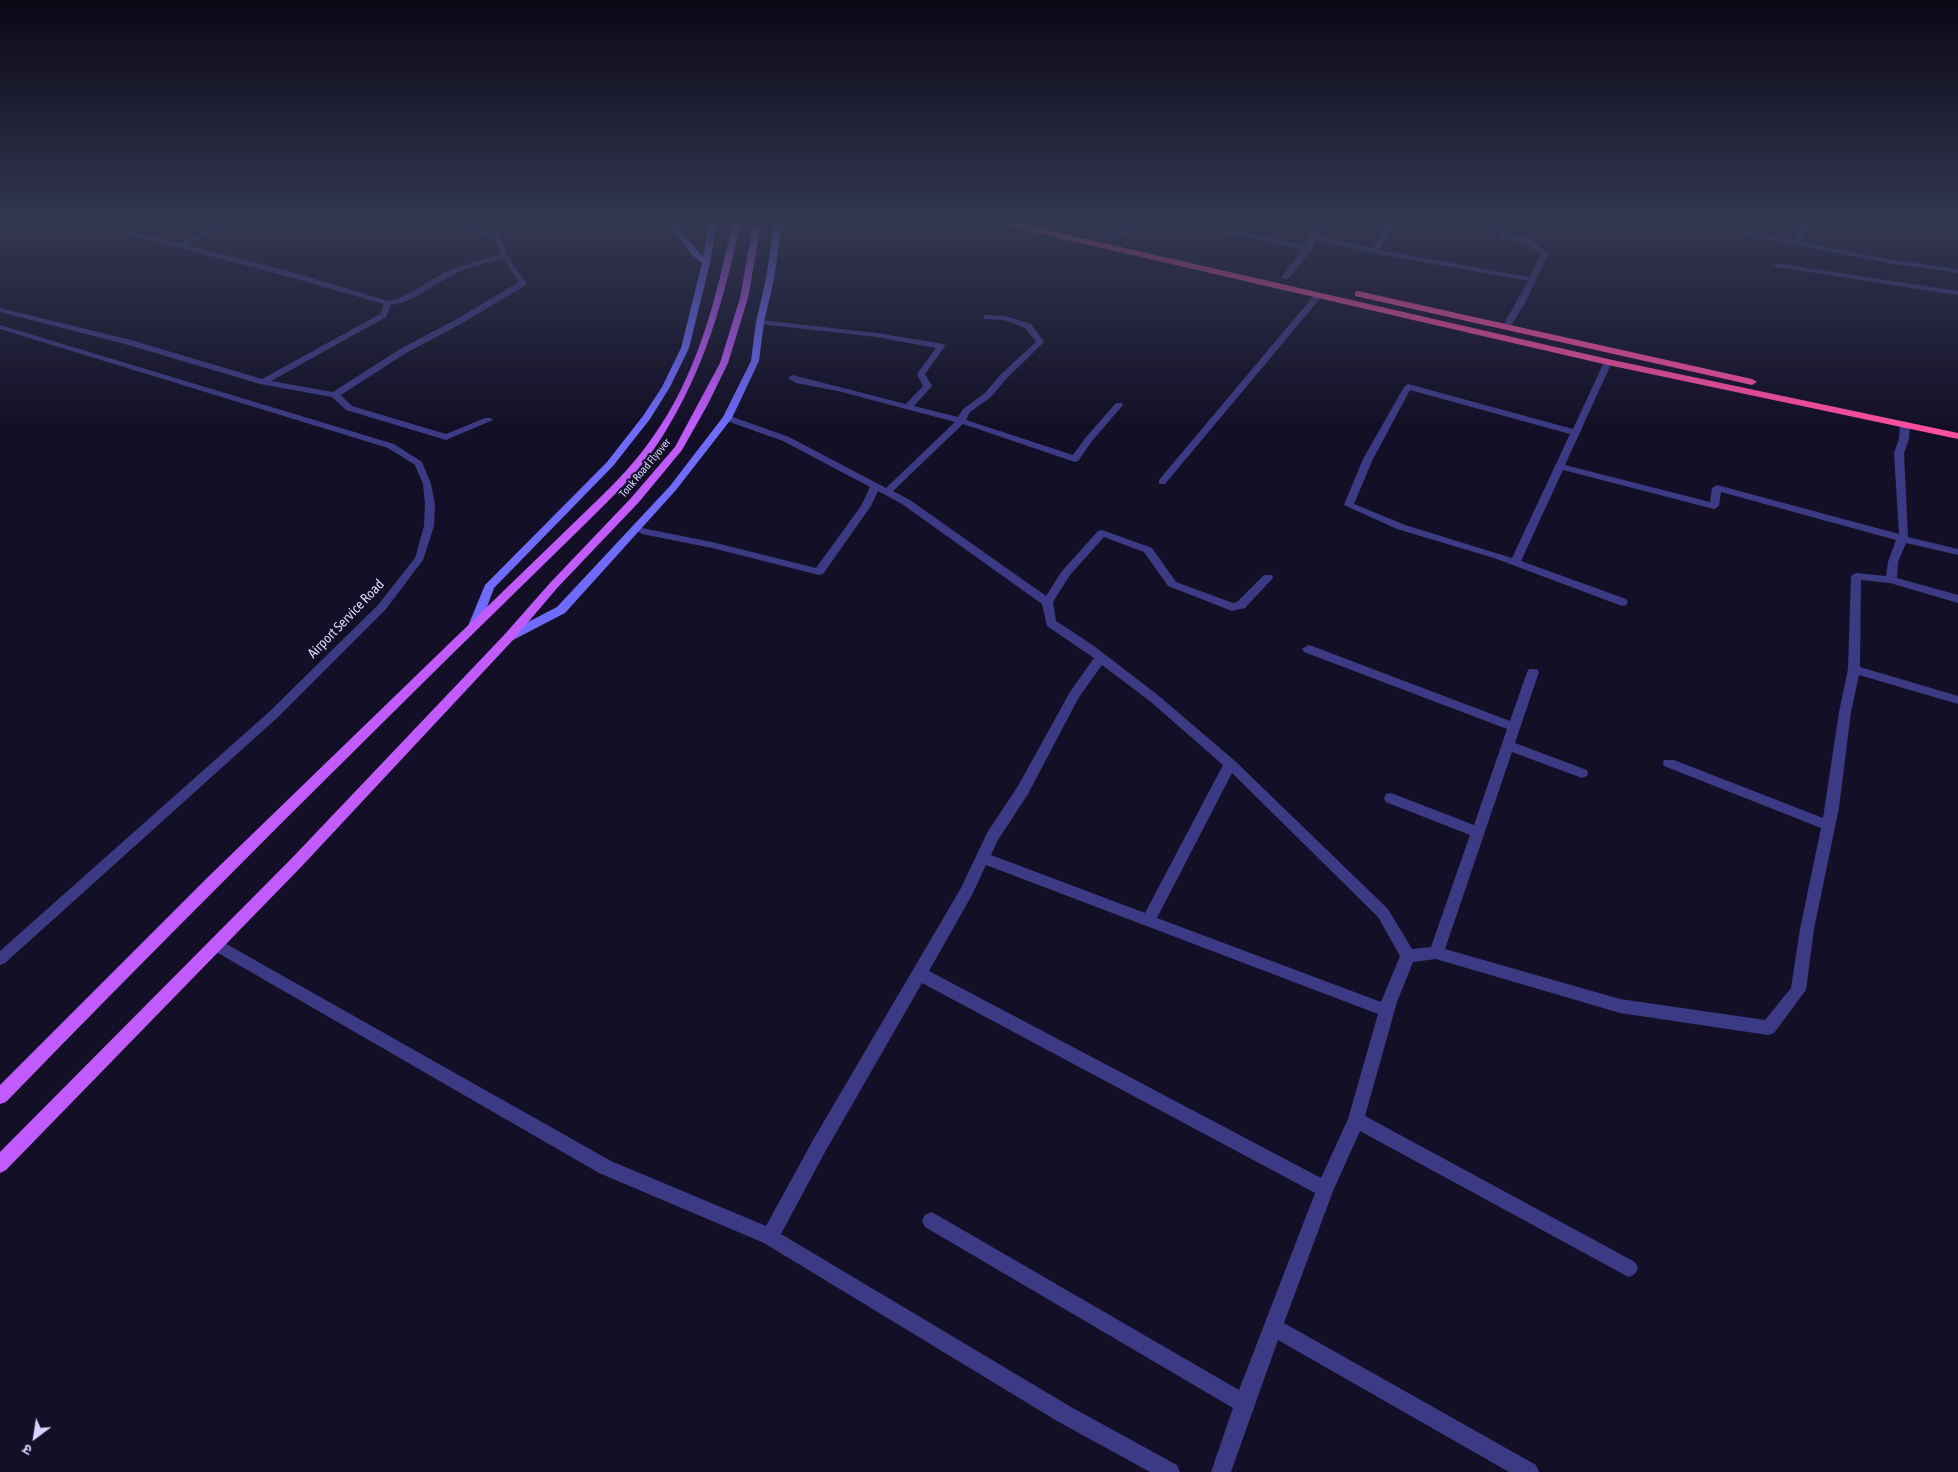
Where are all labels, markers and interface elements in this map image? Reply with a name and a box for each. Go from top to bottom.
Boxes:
street label: Tonk Road Flyover [617,436,673,500]
street label: Airport Service Road [304,576,388,662]
north arrow [10,1412,60,1462]
text: उ [20,1441,35,1459]

